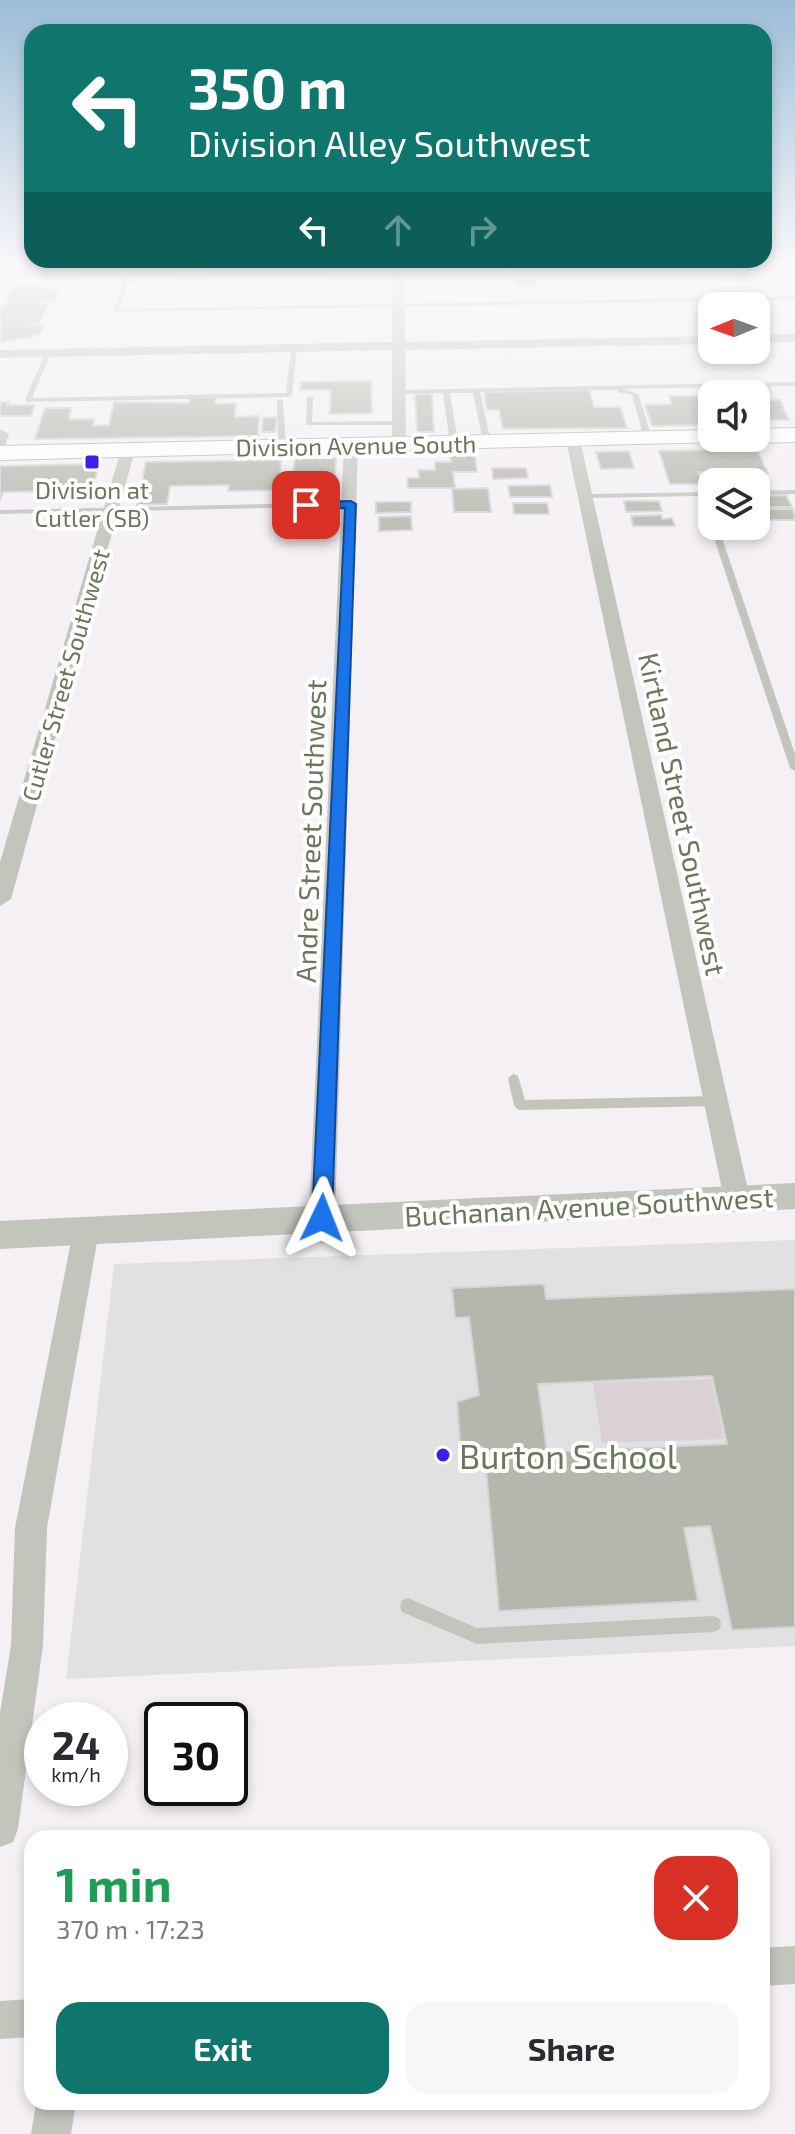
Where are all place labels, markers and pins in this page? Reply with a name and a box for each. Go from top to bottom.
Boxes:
marker: Division at Cutler (SB) [83,453,101,471]
pin [272,471,340,539]
place label: Division at Cutler (SB) [35,475,149,532]
place label: Burton School [459,1435,677,1476]
marker: Burton School [434,1446,452,1464]

